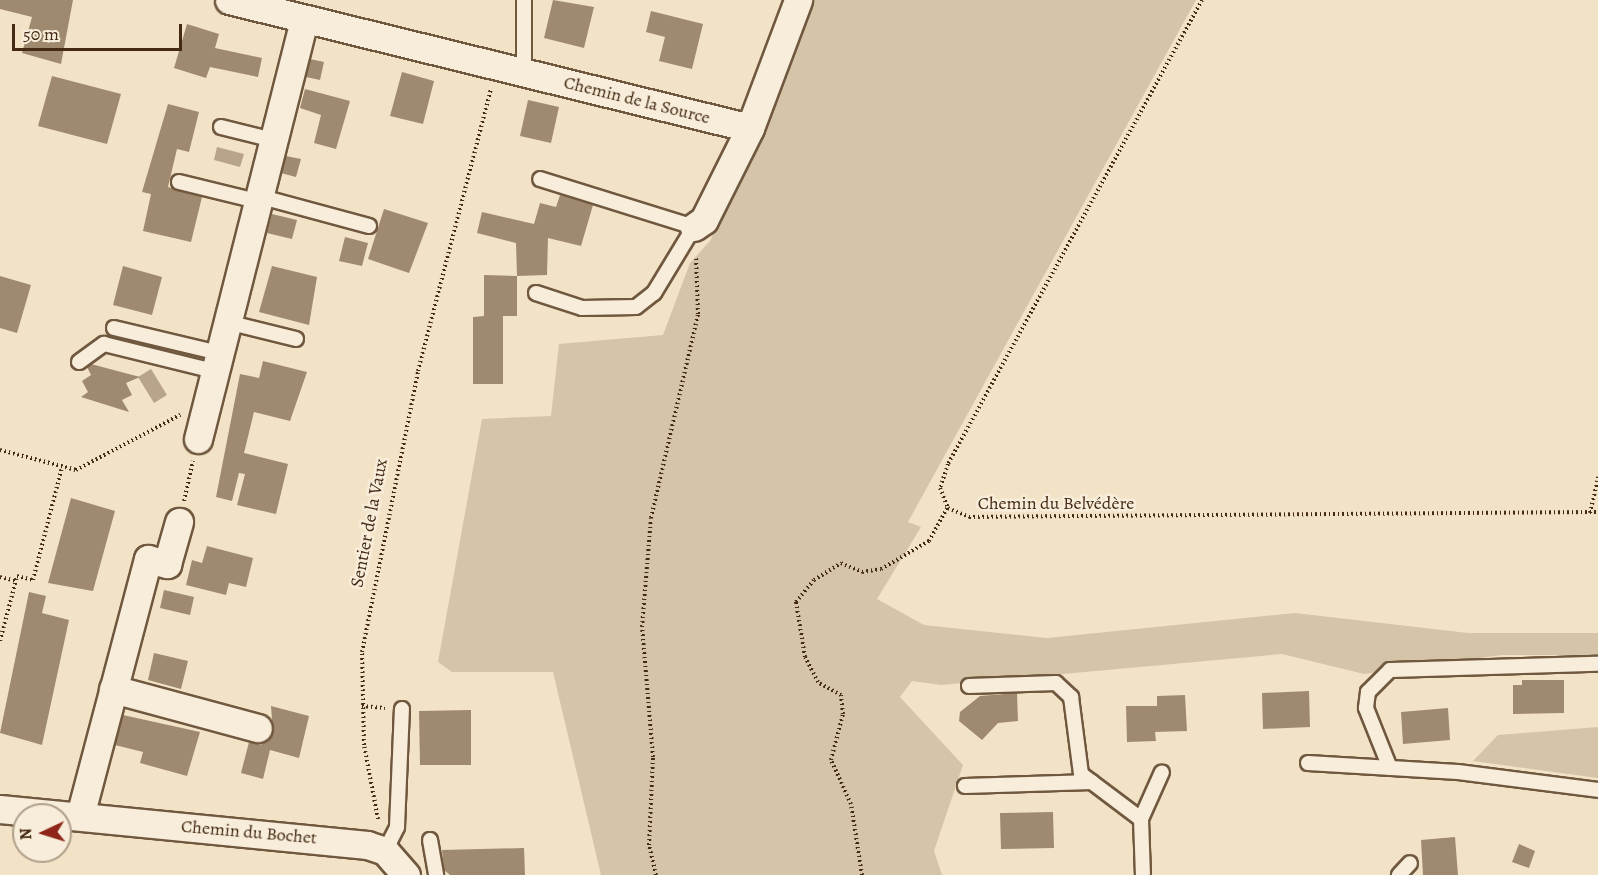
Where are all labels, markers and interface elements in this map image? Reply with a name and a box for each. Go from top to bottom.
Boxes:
scale bar [15,12,184,50]
text: 50 m [23,22,59,46]
street label: Chemin de la Source [562,71,712,129]
street label: Sentier de la Vaux [346,457,392,589]
street label: Chemin du Belvédère [978,492,1134,514]
north arrow [12,803,72,863]
street label: Chemin du Bochet [180,815,318,849]
text: N [15,828,37,841]

